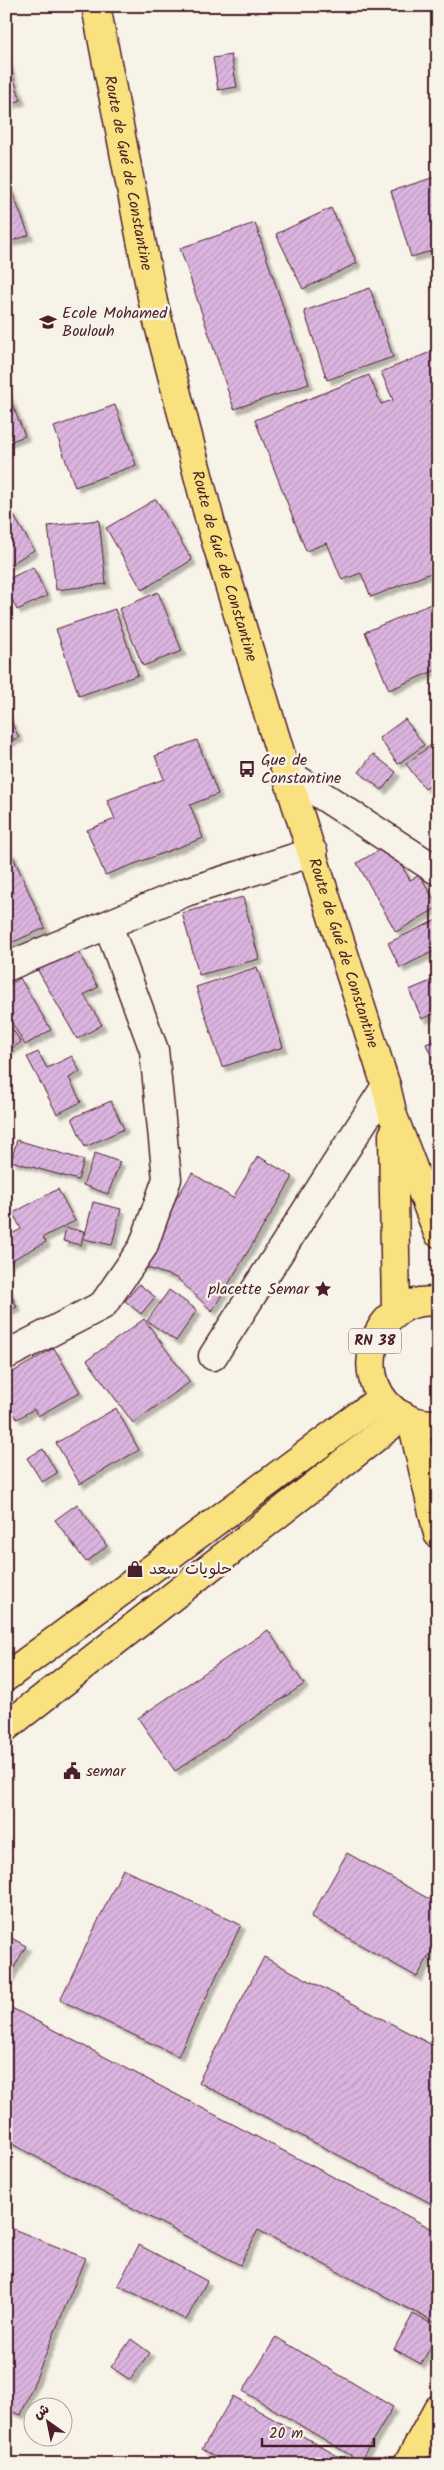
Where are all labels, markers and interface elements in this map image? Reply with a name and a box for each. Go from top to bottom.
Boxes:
street label: Route de Gué de Constantine [97,73,159,273]
place label: Ecole Mohamed Boulouh [62,301,168,344]
school or university icon: Ecole Mohamed Boulouh [38,312,58,332]
street label: Route de Gué de Constantine [185,468,264,665]
place label: Gue de Constantine [261,748,341,791]
bus stop icon: Gue de Constantine [237,759,257,779]
street label: Route de Gué de Constantine [302,855,386,1051]
place label: placette Semar [207,1277,311,1302]
place icon: placette Semar [313,1279,333,1299]
road number: RN 38 [349,1328,401,1354]
place label: حلويات سعد [149,1557,232,1582]
shop icon: حلويات سعد [125,1559,145,1579]
place label: semar [86,1759,127,1784]
public building icon: semar [62,1761,82,1781]
north arrow [22,2398,72,2448]
text: ش [29,2399,54,2425]
scale bar [262,2415,374,2447]
text: 20 m [269,2422,303,2446]

